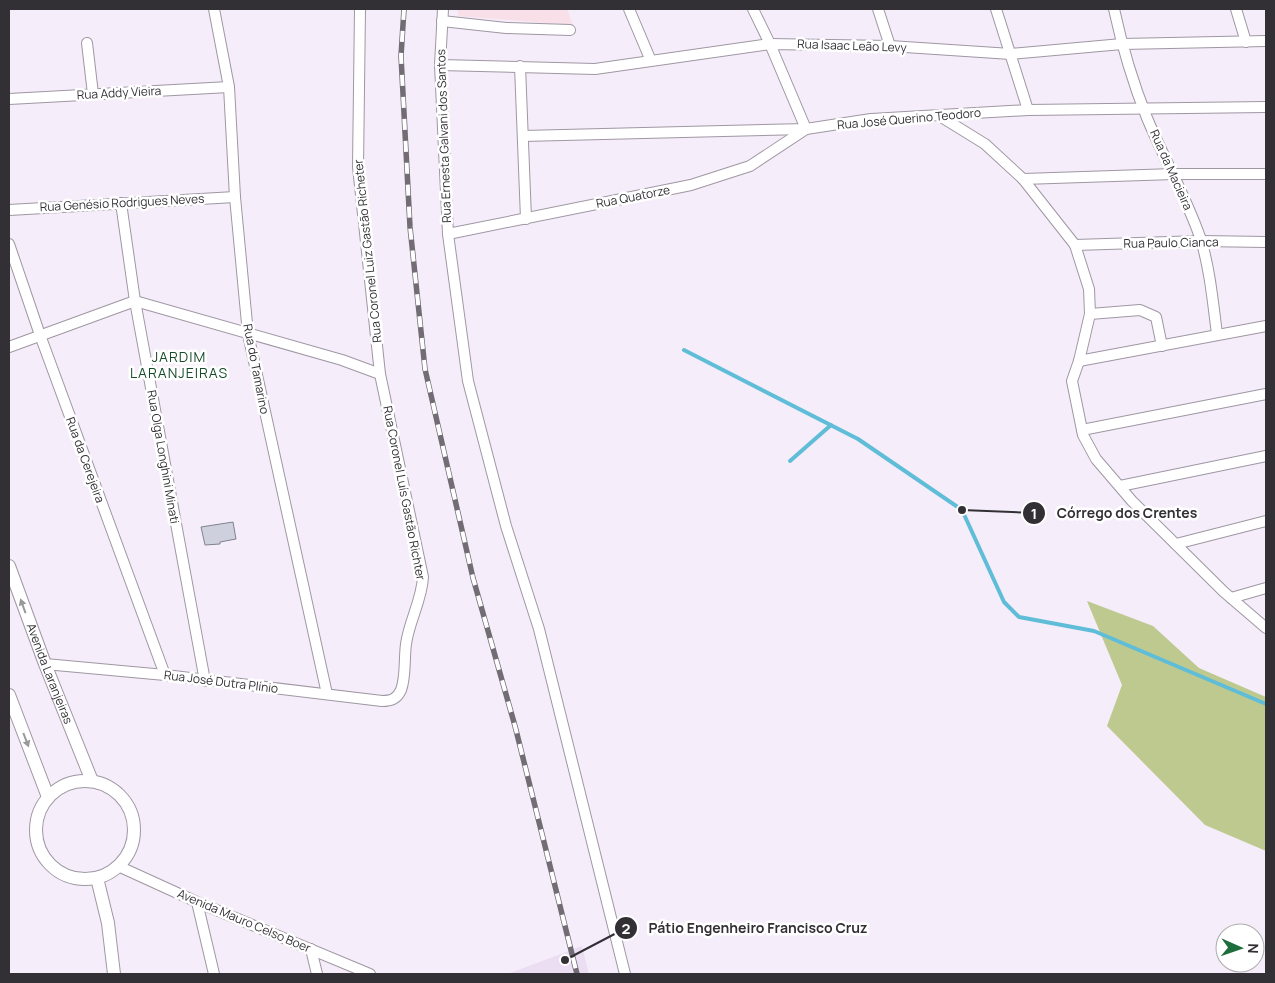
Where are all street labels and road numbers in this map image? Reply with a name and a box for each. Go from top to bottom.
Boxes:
street label: Rua Isaac Leão Levy [797,35,908,56]
street label: Rua Ernesta Galvani dos Santos [432,49,455,223]
street label: Rua Addy Vieira [76,82,162,103]
street label: Rua José Querino Teodoro [836,104,982,133]
street label: Rua da Macieira [1146,127,1197,213]
street label: Rua Coronel Luiz Gastão Richeter [349,158,386,344]
street label: Rua Quatorze [594,181,671,212]
street label: Rua Genésio Rodrigues Neves [39,190,205,215]
street label: Rua Paulo Cianca [1123,233,1219,252]
street label: Rua do Tamarino [239,322,274,415]
street label: Rua Olga Longhini Minati [143,389,184,525]
street label: Rua Coronel Luís Gastão Richter [379,404,430,582]
street label: Rua da Cerejeira [62,414,109,505]
street label: Avenida Laranjeiras [23,621,77,726]
street label: Rua José Dutra Plínio [163,666,279,697]
street label: Avenida Mauro Celso Boer [175,885,314,957]

